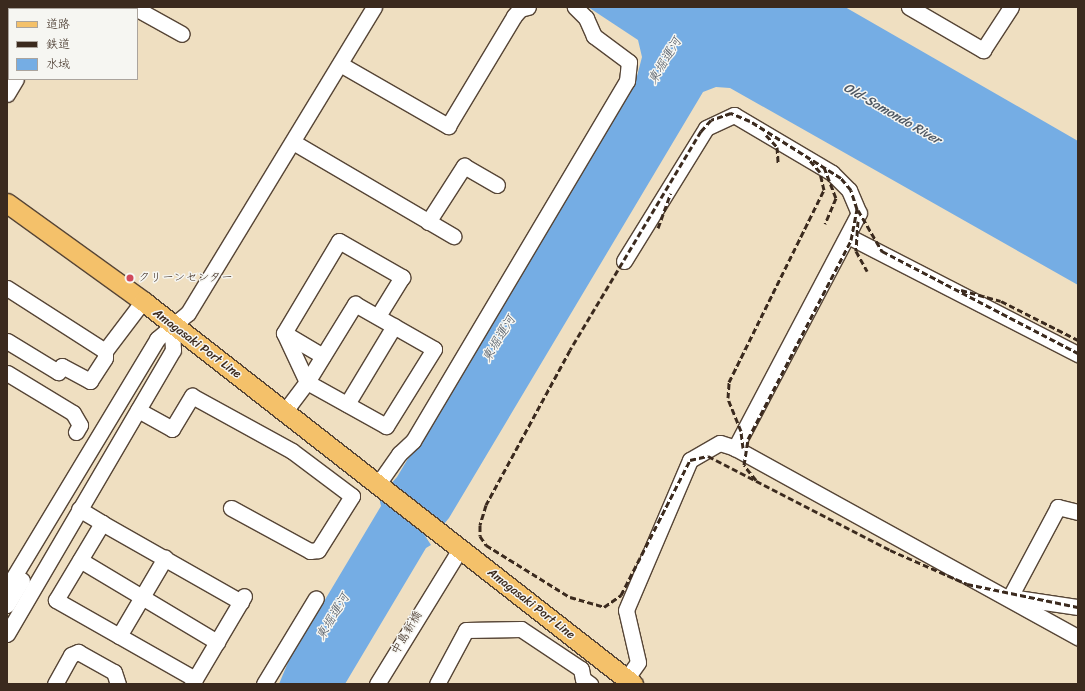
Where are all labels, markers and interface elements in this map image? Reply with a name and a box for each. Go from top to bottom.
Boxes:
legend [8,8,138,80]
text: 道路 [46,13,70,35]
text: 鉄道 [46,33,70,55]
water label: 東堀運河 [645,35,685,87]
text: 水域 [46,53,70,75]
water label: Old-Samondo River [841,80,943,148]
place label: クリーンセンター [138,271,234,285]
marker: クリーンセンター [125,273,135,283]
street label: Amagasaki Port Line [150,306,244,382]
water label: 東堀運河 [479,313,519,365]
street label: Amagasaki Port Line [484,565,578,643]
water label: 東堀運河 [313,591,353,643]
street label: 中島新橋 [388,609,426,657]

